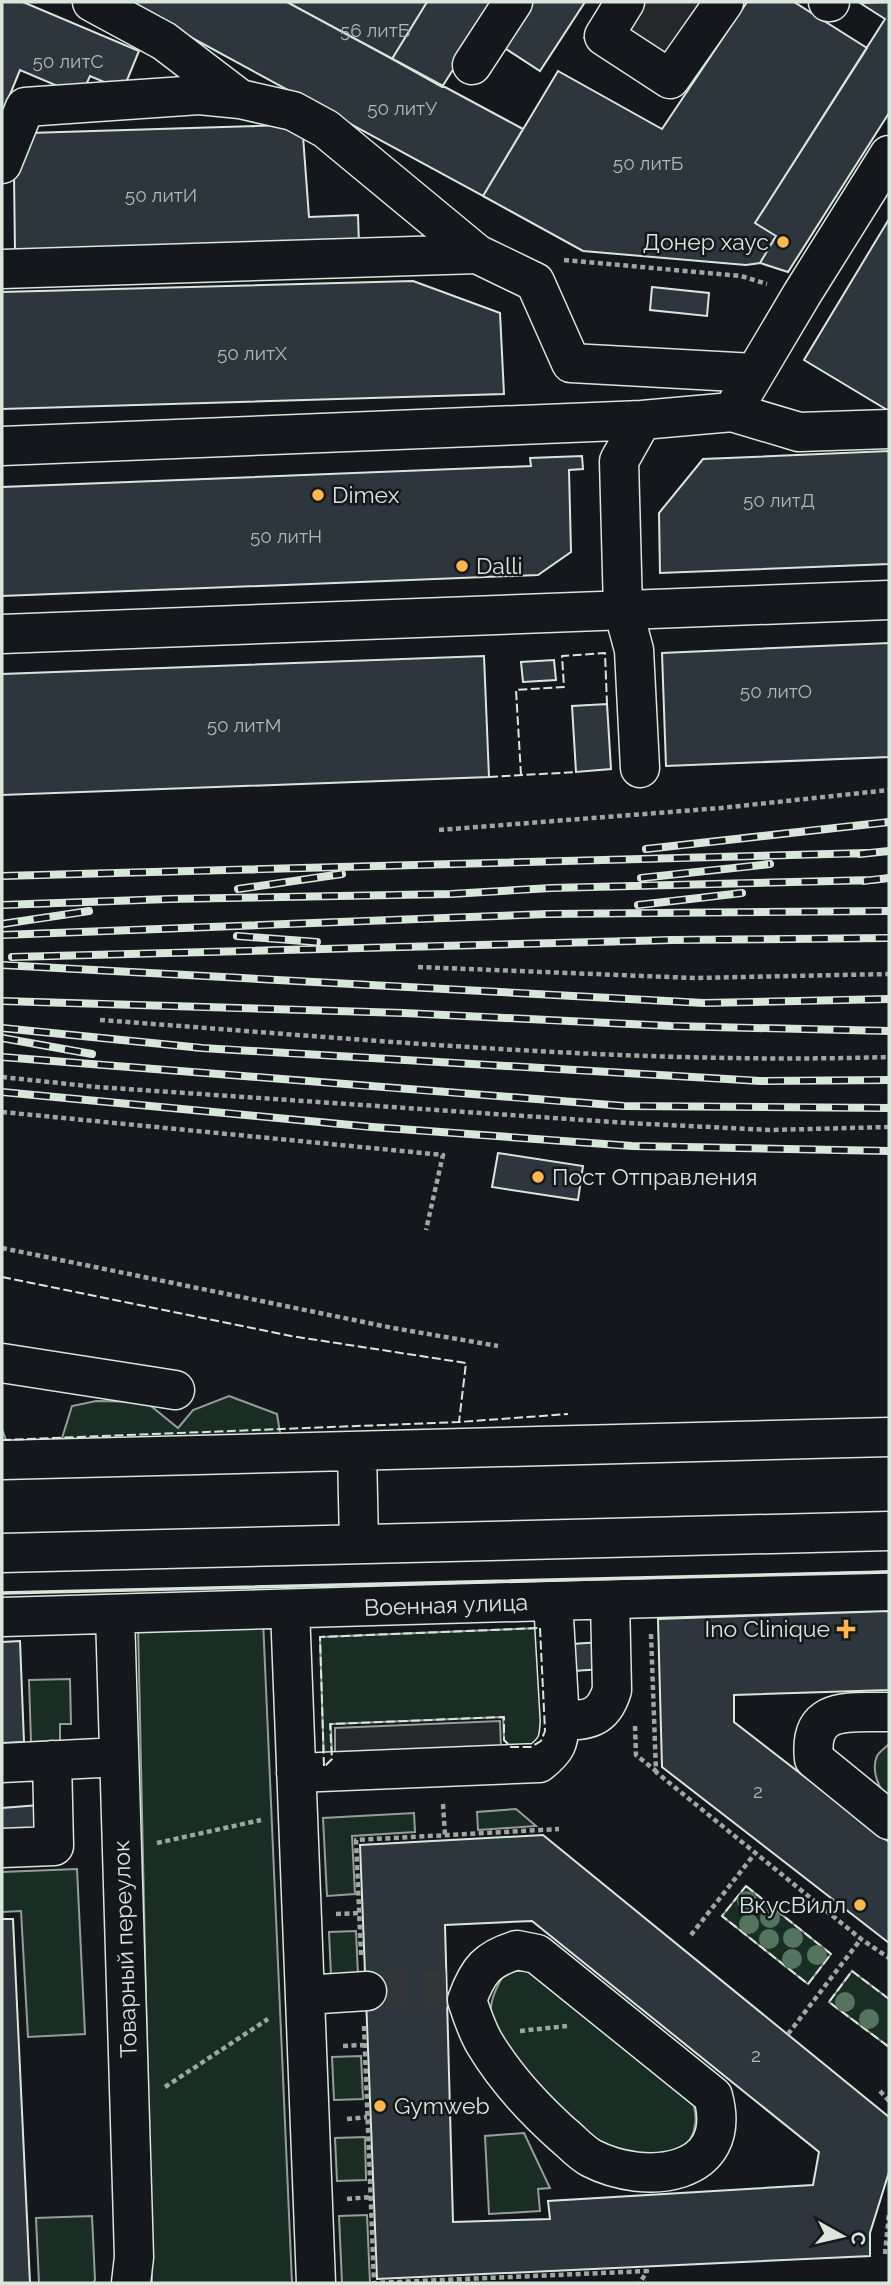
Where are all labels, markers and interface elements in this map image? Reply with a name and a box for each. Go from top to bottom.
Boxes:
house number: 56 литБ [340,19,410,41]
house number: 50 литС [32,50,104,72]
house number: 50 литУ [367,97,437,119]
house number: 50 литБ [613,152,683,174]
house number: 50 литИ [125,184,197,206]
place label: Донер хаус [643,228,769,255]
marker: Донер хаус [775,234,791,250]
house number: 50 литХ [217,342,287,364]
place label: Dimex [332,481,400,508]
marker: Dimex [310,487,326,503]
house number: 50 литД [743,489,815,511]
house number: 50 литН [250,525,322,547]
place label: Dalli [476,552,522,579]
marker: Dalli [454,558,470,574]
house number: 50 литО [740,680,812,702]
house number: 50 литМ [207,714,281,736]
place label: Пост Отправления [552,1163,757,1190]
marker: Пост Отправления [530,1169,546,1185]
street label: Военная улица [364,1588,528,1621]
place label: Ino Clinique [705,1615,830,1642]
marker: Ino Clinique [836,1619,856,1639]
house number: 2 [753,1780,763,1802]
street label: Товарный переулок [107,1840,142,2058]
place label: ВкусВилл [739,1891,846,1918]
marker: ВкусВилл [852,1897,868,1913]
house number: 2 [751,2044,761,2066]
place label: Gymweb [394,2092,490,2119]
marker: Gymweb [372,2098,388,2114]
north arrow [807,2201,877,2271]
text: С [847,2230,871,2246]

